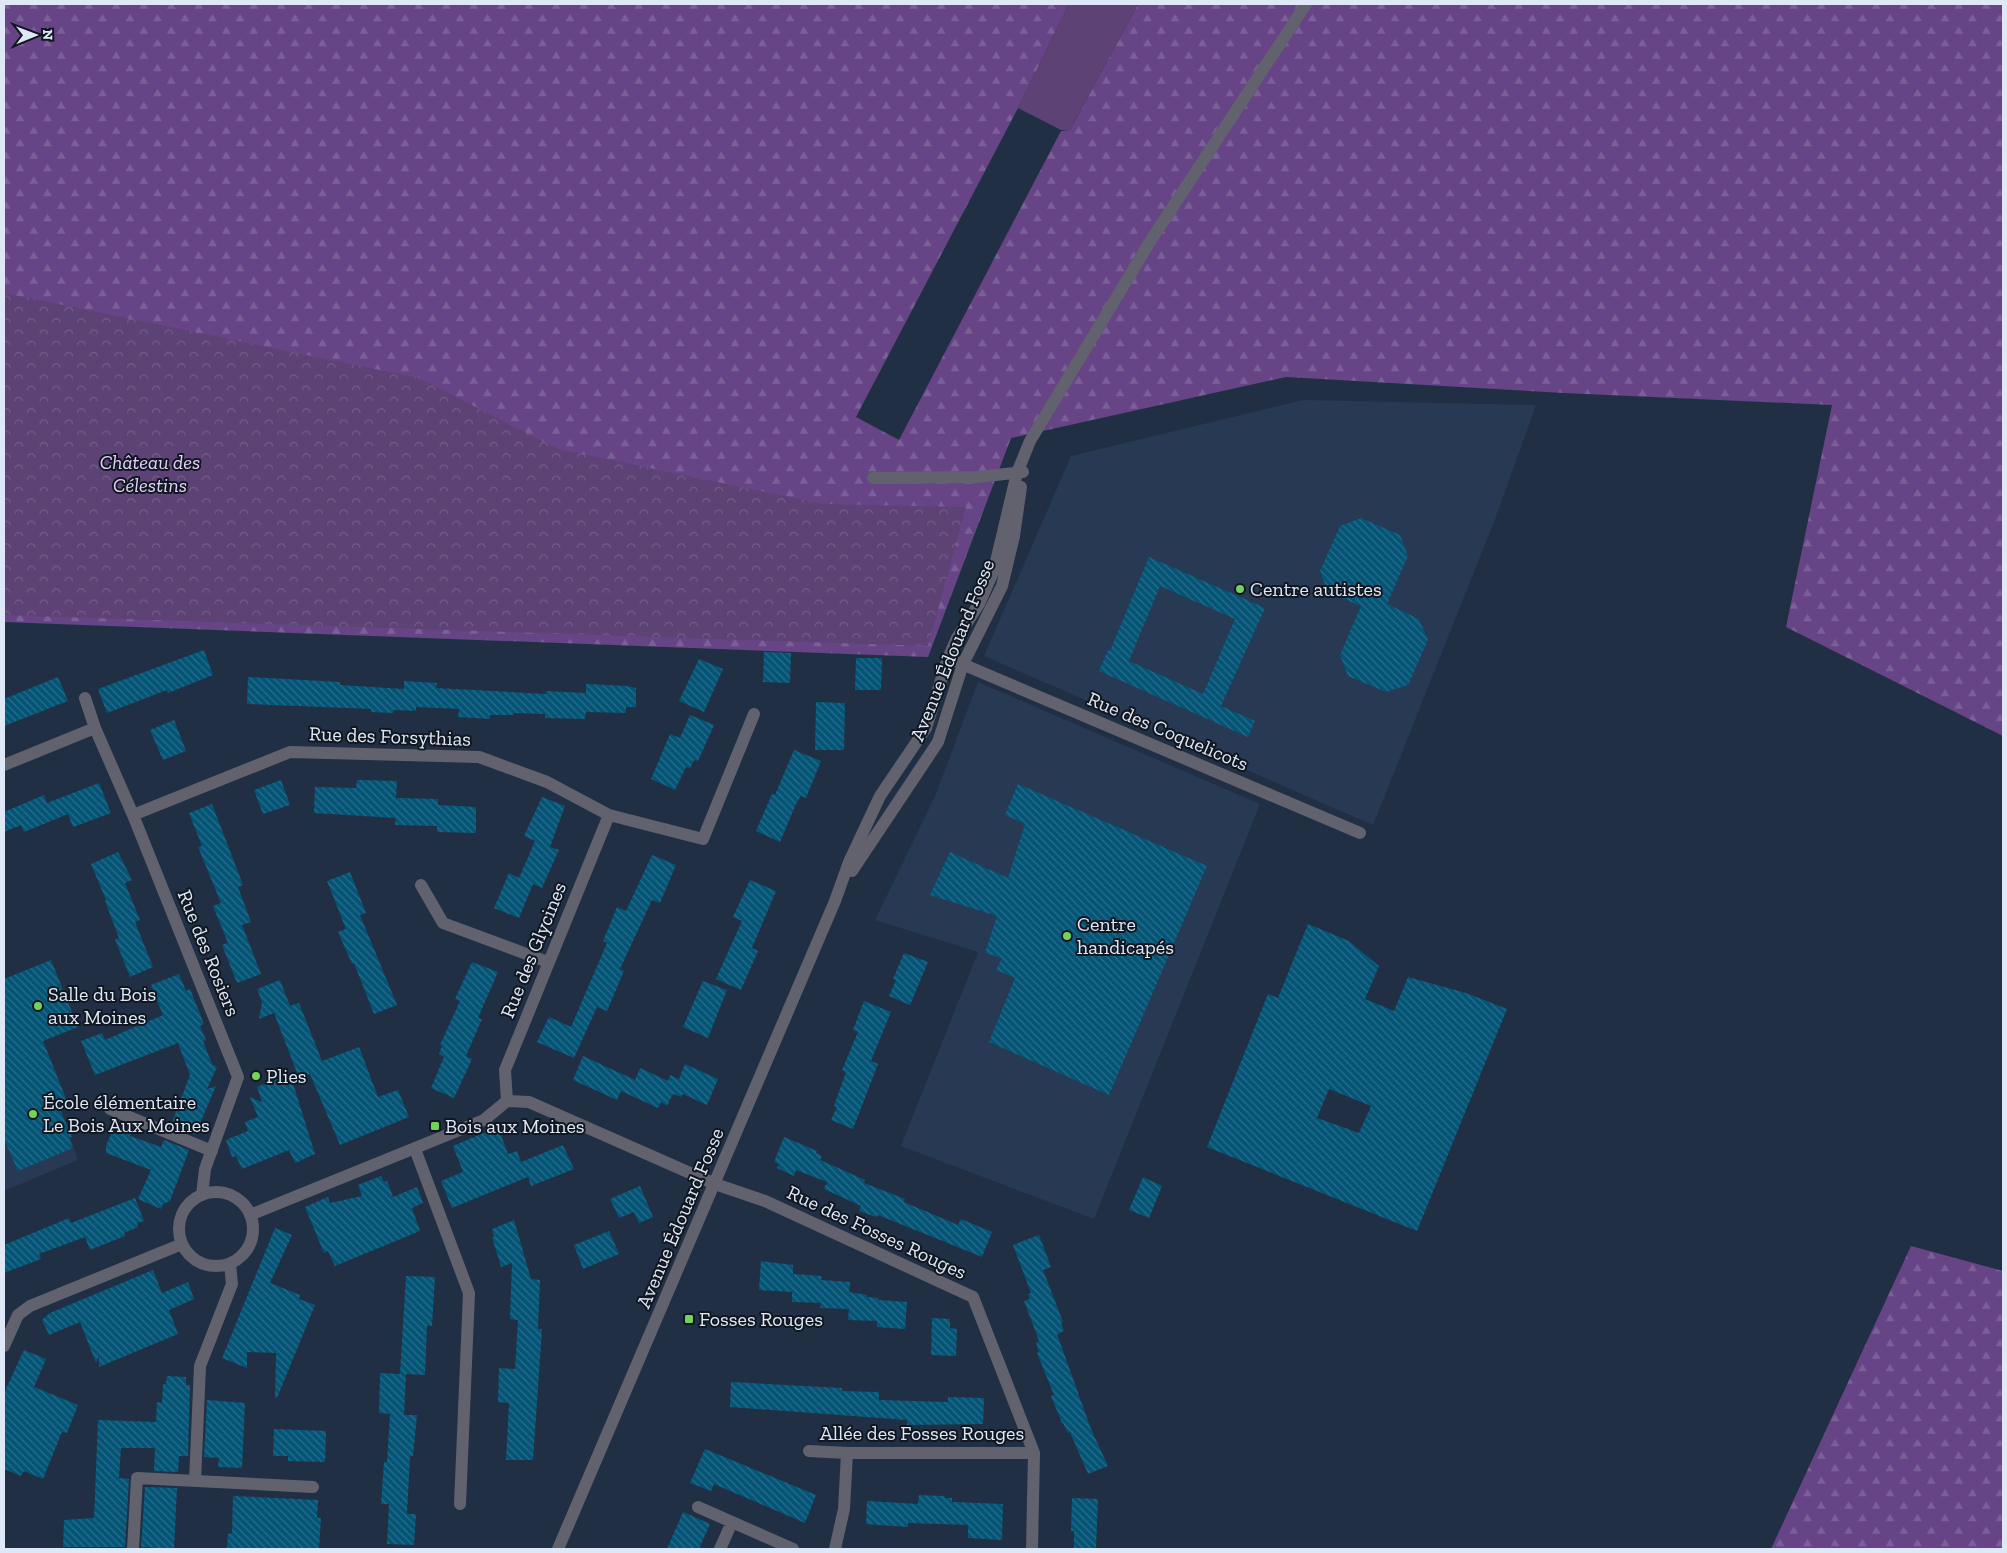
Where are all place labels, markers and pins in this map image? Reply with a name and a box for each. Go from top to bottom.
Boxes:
place label: Centre autistes [1250,577,1382,601]
marker: Centre autistes [1234,583,1246,595]
place label: Centre handicapés [1077,912,1174,959]
marker: Centre handicapés [1061,930,1073,942]
place label: Salle du Bois aux Moines [48,982,156,1029]
marker: Salle du Bois aux Moines [32,1000,44,1012]
place label: Plies [266,1064,307,1088]
marker: Plies [250,1070,262,1082]
place label: École élémentaire Le Bois Aux Moines [43,1090,210,1137]
marker: École élémentaire Le Bois Aux Moines [27,1108,39,1120]
place label: Bois aux Moines [445,1114,585,1138]
marker: Bois aux Moines [429,1120,441,1132]
place label: Fosses Rouges [699,1307,823,1331]
marker: Fosses Rouges [683,1313,695,1325]

